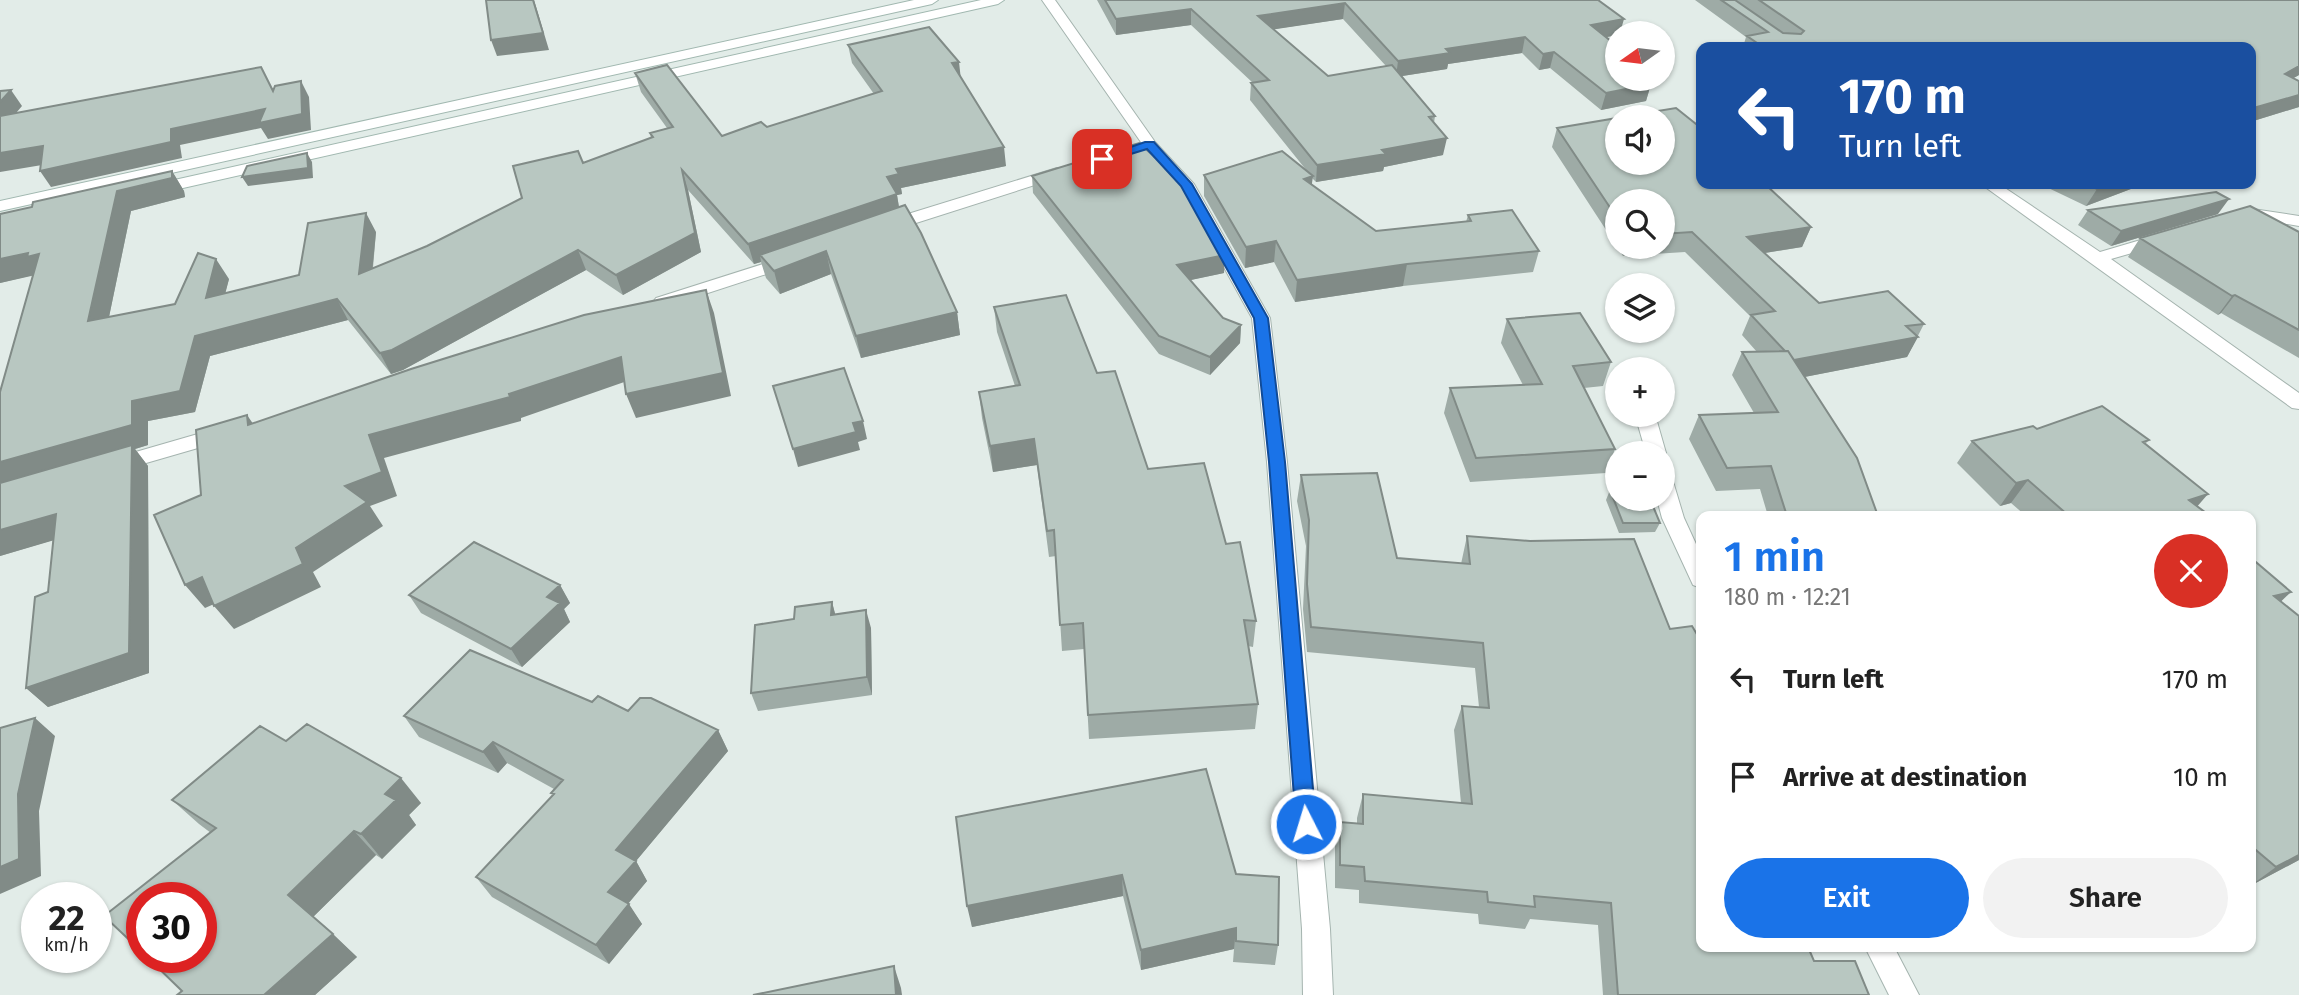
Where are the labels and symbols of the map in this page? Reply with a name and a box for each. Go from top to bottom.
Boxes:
north arrow [1605,21,1675,91]
pin [1072,129,1132,189]
position arrow [1269,787,1343,861]
speed limit sign: 30 [126,882,217,973]

